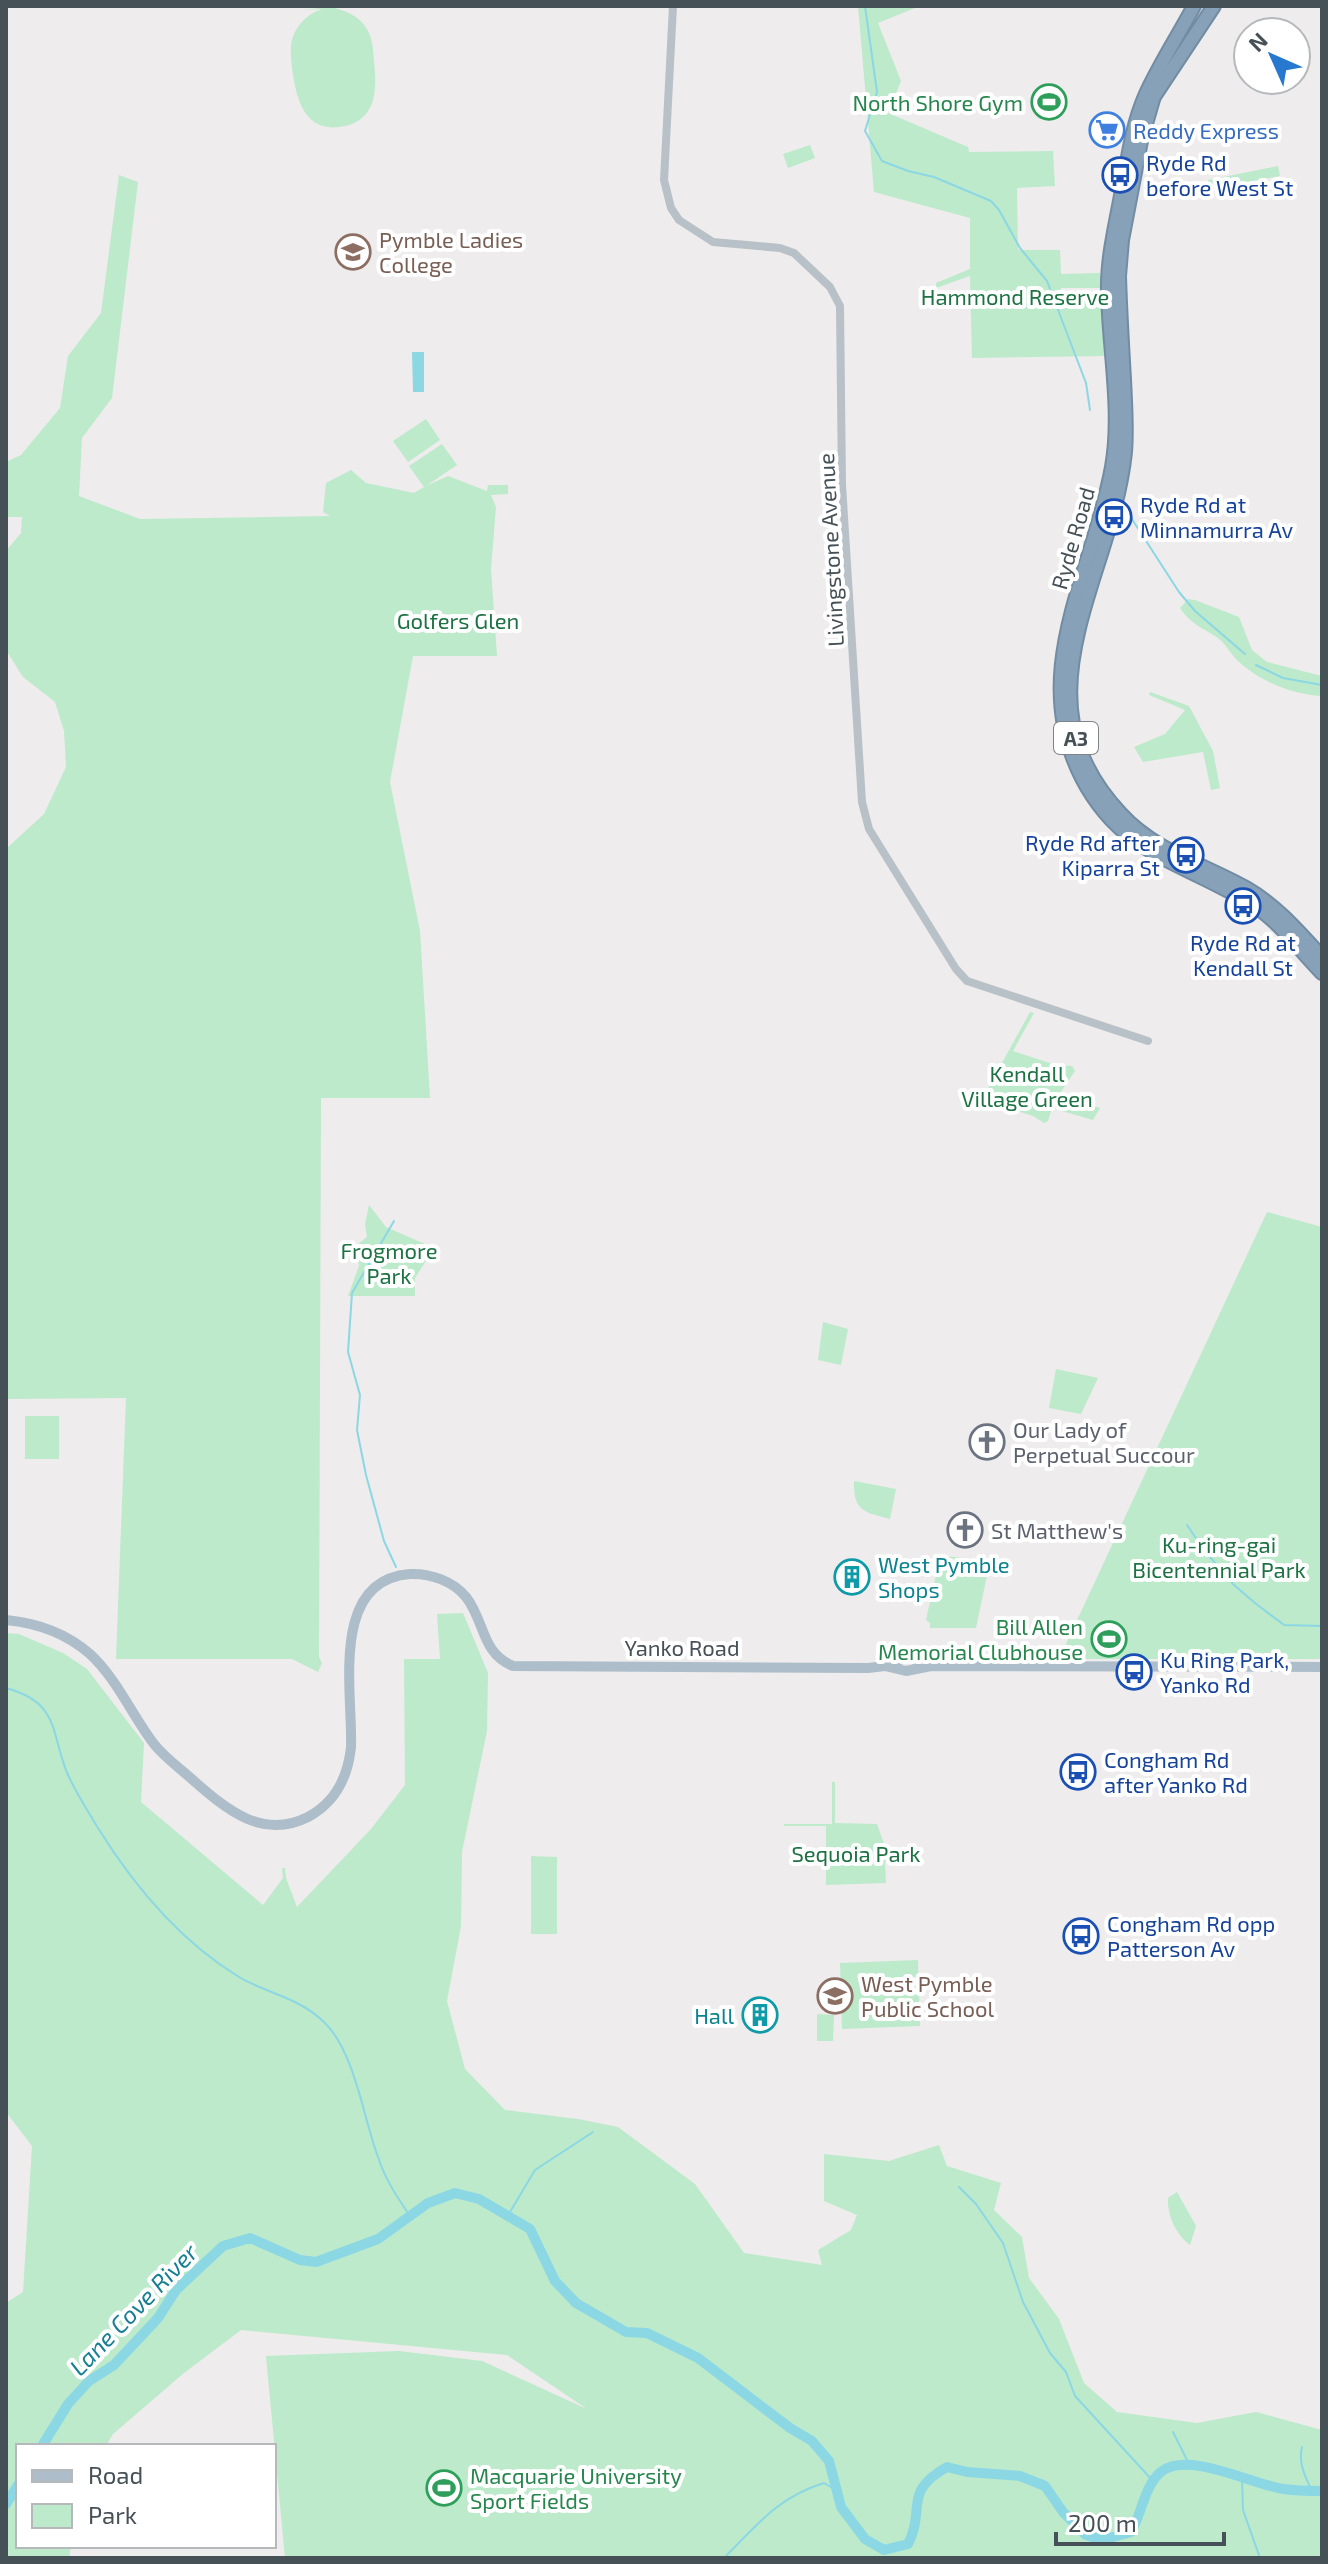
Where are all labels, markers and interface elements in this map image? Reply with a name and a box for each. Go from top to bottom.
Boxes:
north arrow [1232,16,1312,96]
text: N [1242,26,1272,56]
sports icon: North Shore Gym [1030,83,1068,121]
place label: North Shore Gym [852,89,1023,115]
supermarket icon: Reddy Express [1088,111,1126,149]
place label: Reddy Express [1133,117,1279,143]
place label: Ryde Rd before West St [1146,149,1293,200]
bus stop icon: Ryde Rd before West St [1101,156,1139,194]
place label: Pymble Ladies College [379,226,523,277]
school or university icon: Pymble Ladies College [334,233,372,271]
park label: Hammond Reserve [921,283,1109,309]
street label: Livingstone Avenue [812,453,848,647]
street label: Ryde Road [1045,484,1099,592]
place label: Ryde Rd at Minnamurra Av [1140,491,1294,542]
bus stop icon: Ryde Rd at Minnamurra Av [1095,498,1133,536]
park label: Golfers Glen [397,607,519,633]
road number: A3 [1054,722,1098,754]
place label: Ryde Rd after Kiparra St [1025,829,1160,880]
bus stop icon: Ryde Rd after Kiparra St [1167,836,1205,874]
bus stop icon: Ryde Rd at Kendall St [1224,887,1262,925]
place label: Ryde Rd at Kendall St [1190,929,1296,980]
park label: Kendall Village Green [961,1060,1093,1111]
park label: Frogmore Park [341,1237,437,1288]
place label: Our Lady of Perpetual Succour [1013,1416,1195,1467]
church icon: Our Lady of Perpetual Succour [968,1423,1006,1461]
church icon: St Matthew's [946,1511,984,1549]
place label: St Matthew's [991,1517,1123,1543]
park label: Ku-ring-gai Bicentennial Park [1132,1531,1306,1582]
place label: West Pymble Shops [878,1551,1010,1602]
building icon: West Pymble Shops [833,1558,871,1596]
place label: Bill Allen Memorial Clubhouse [878,1613,1083,1664]
sports icon: Bill Allen Memorial Clubhouse [1090,1620,1128,1658]
street label: Yanko Road [624,1634,740,1660]
place label: Ku Ring Park, Yanko Rd [1160,1646,1289,1697]
bus stop icon: Ku Ring Park, Yanko Rd [1115,1653,1153,1691]
place label: Congham Rd after Yanko Rd [1104,1746,1248,1797]
bus stop icon: Congham Rd after Yanko Rd [1059,1753,1097,1791]
park label: Sequoia Park [791,1840,921,1866]
place label: Congham Rd opp Patterson Av [1107,1910,1275,1961]
bus stop icon: Congham Rd opp Patterson Av [1062,1917,1100,1955]
place label: West Pymble Public School [861,1970,995,2021]
school or university icon: West Pymble Public School [816,1977,854,2015]
building icon: Hall [741,1996,779,2034]
place label: Hall [694,2002,734,2028]
water label: Lane Cove River [63,2237,203,2381]
legend [16,2444,276,2548]
text: Road [88,2460,143,2489]
place label: Macquarie University Sport Fields [470,2462,682,2513]
sports icon: Macquarie University Sport Fields [425,2469,463,2507]
scale bar [1056,2496,1224,2546]
text: Park [88,2500,137,2529]
text: 200 m [1068,2508,1137,2537]

